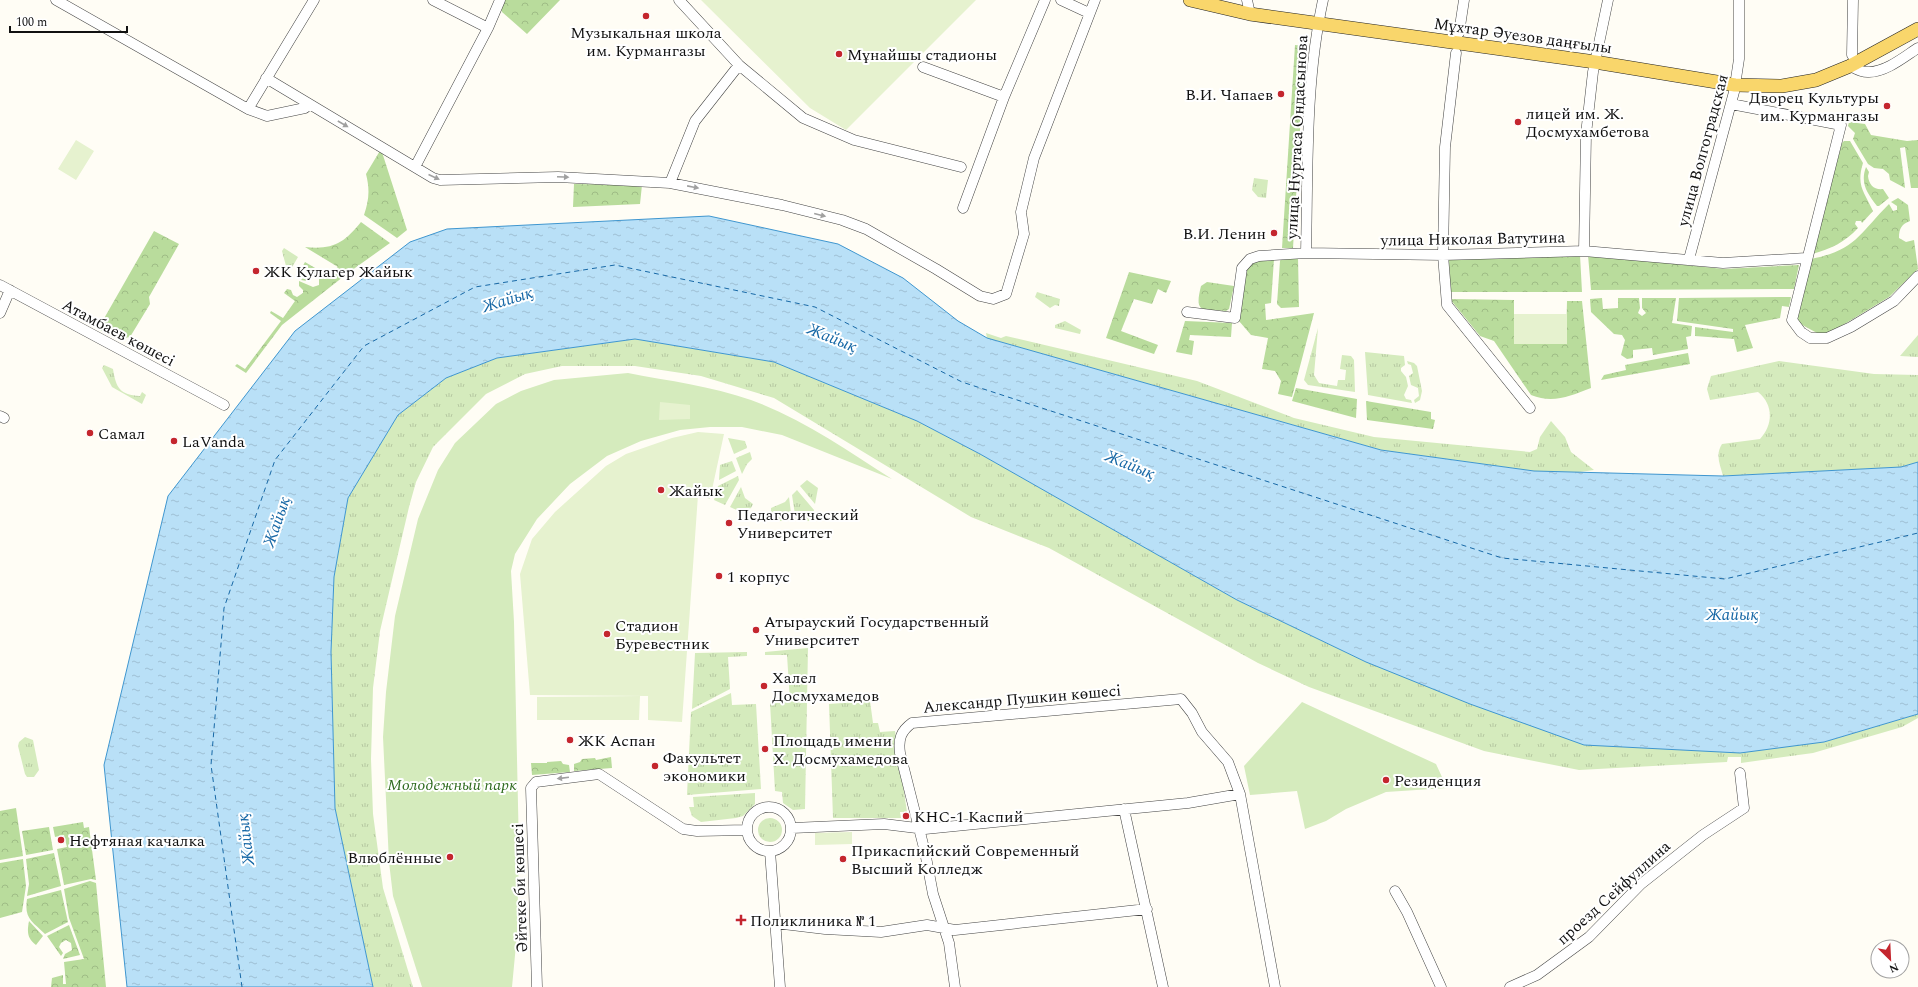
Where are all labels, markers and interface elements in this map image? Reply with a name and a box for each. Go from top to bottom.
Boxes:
scale bar [10,8,127,34]
marker: Музыкальная школа им. Курмангазы [641,11,651,21]
street label: Мұхтар Әуезов даңғылы [1432,12,1614,60]
text: 100 m [16,13,47,32]
place label: Музыкальная школа им. Курмангазы [570,21,722,63]
street label: улица Нуртаса Ондасынова [1280,34,1314,241]
place label: Мұнайшы стадионы [847,43,997,67]
marker: Мұнайшы стадионы [834,49,844,59]
street label: улица Волгоградская [1671,72,1735,230]
place label: В.И. Чапаев [1185,83,1273,107]
place label: Дворец Культуры им. Курмангазы [1749,86,1879,128]
marker: В.И. Чапаев [1276,89,1286,99]
marker: Дворец Культуры им. Курмангазы [1882,101,1892,111]
place label: лицей им. Ж. Досмухамбетова [1526,102,1649,144]
marker: лицей им. Ж. Досмухамбетова [1513,117,1523,127]
one-way arrow [338,120,348,128]
one-way arrow [428,174,440,181]
one-way arrow [557,174,570,180]
one-way arrow [686,185,699,191]
one-way arrow [813,212,826,218]
place label: В.И. Ленин [1183,222,1266,246]
street label: улица Николая Ватутина [1380,225,1566,253]
marker: В.И. Ленин [1269,228,1279,238]
place label: ЖК Кулагер Жайык [264,260,413,284]
marker: ЖК Кулагер Жайык [251,266,261,276]
water label: Жайық [477,280,536,320]
street label: Атамбаев көшесі [58,293,179,373]
water label: Жайық [801,316,861,360]
place label: Самал [98,422,145,446]
marker: Самал [85,428,95,438]
place label: LaVanda [182,430,245,454]
marker: LaVanda [169,436,179,446]
water label: Жайық [1099,443,1159,487]
place label: Жайык [669,479,723,503]
marker: Жайык [656,485,666,495]
water label: Жайық [256,493,298,552]
place label: Педагогический Университет [737,503,859,545]
marker: Педагогический Университет [724,518,734,528]
place label: 1 корпус [727,565,790,589]
marker: 1 корпус [714,571,724,581]
water label: Жайық [1705,602,1758,628]
place label: Атырауский Государственный Университет [764,610,989,652]
place label: Стадион Буревестник [615,614,710,656]
marker: Атырауский Государственный Университет [751,625,761,635]
marker: Стадион Буревестник [602,629,612,639]
place label: Халел Досмухамедов [772,666,879,708]
street label: Александр Пушкин көшесі [922,678,1122,720]
marker: Халел Досмухамедов [759,681,769,691]
place label: ЖК Аспан [578,729,656,753]
place label: Площадь имени Х. Досмухамедова [773,729,908,771]
marker: ЖК Аспан [565,735,575,745]
marker: Площадь имени Х. Досмухамедова [760,744,770,754]
place label: Факультет экономики [663,746,746,788]
marker: Факультет экономики [650,761,660,771]
place label: Резиденция [1394,769,1481,793]
park label: Молодежный парк [387,773,517,797]
one-way arrow [557,775,569,781]
marker: Резиденция [1381,775,1391,785]
place label: КНС-1 Каспий [914,805,1023,829]
marker: КНС-1 Каспий [901,811,911,821]
water label: Жайық [230,812,262,869]
street label: Әйтеке би көшесі [506,823,534,953]
place label: Нефтяная качалка [69,829,205,853]
marker: Нефтяная качалка [56,835,66,845]
street label: проезд Сейфуллина [1551,835,1676,951]
place label: Прикаспийский Современный Высший Колледж [851,839,1079,881]
place label: Влюблённые [348,846,442,870]
marker: Влюблённые [445,852,455,862]
marker: Прикаспийский Современный Высший Колледж [838,854,848,864]
place label: Поликлиника № 1 [750,909,876,933]
marker: Поликлиника № 1 [735,914,747,926]
north arrow [1870,939,1910,979]
text: N [1886,958,1901,977]

